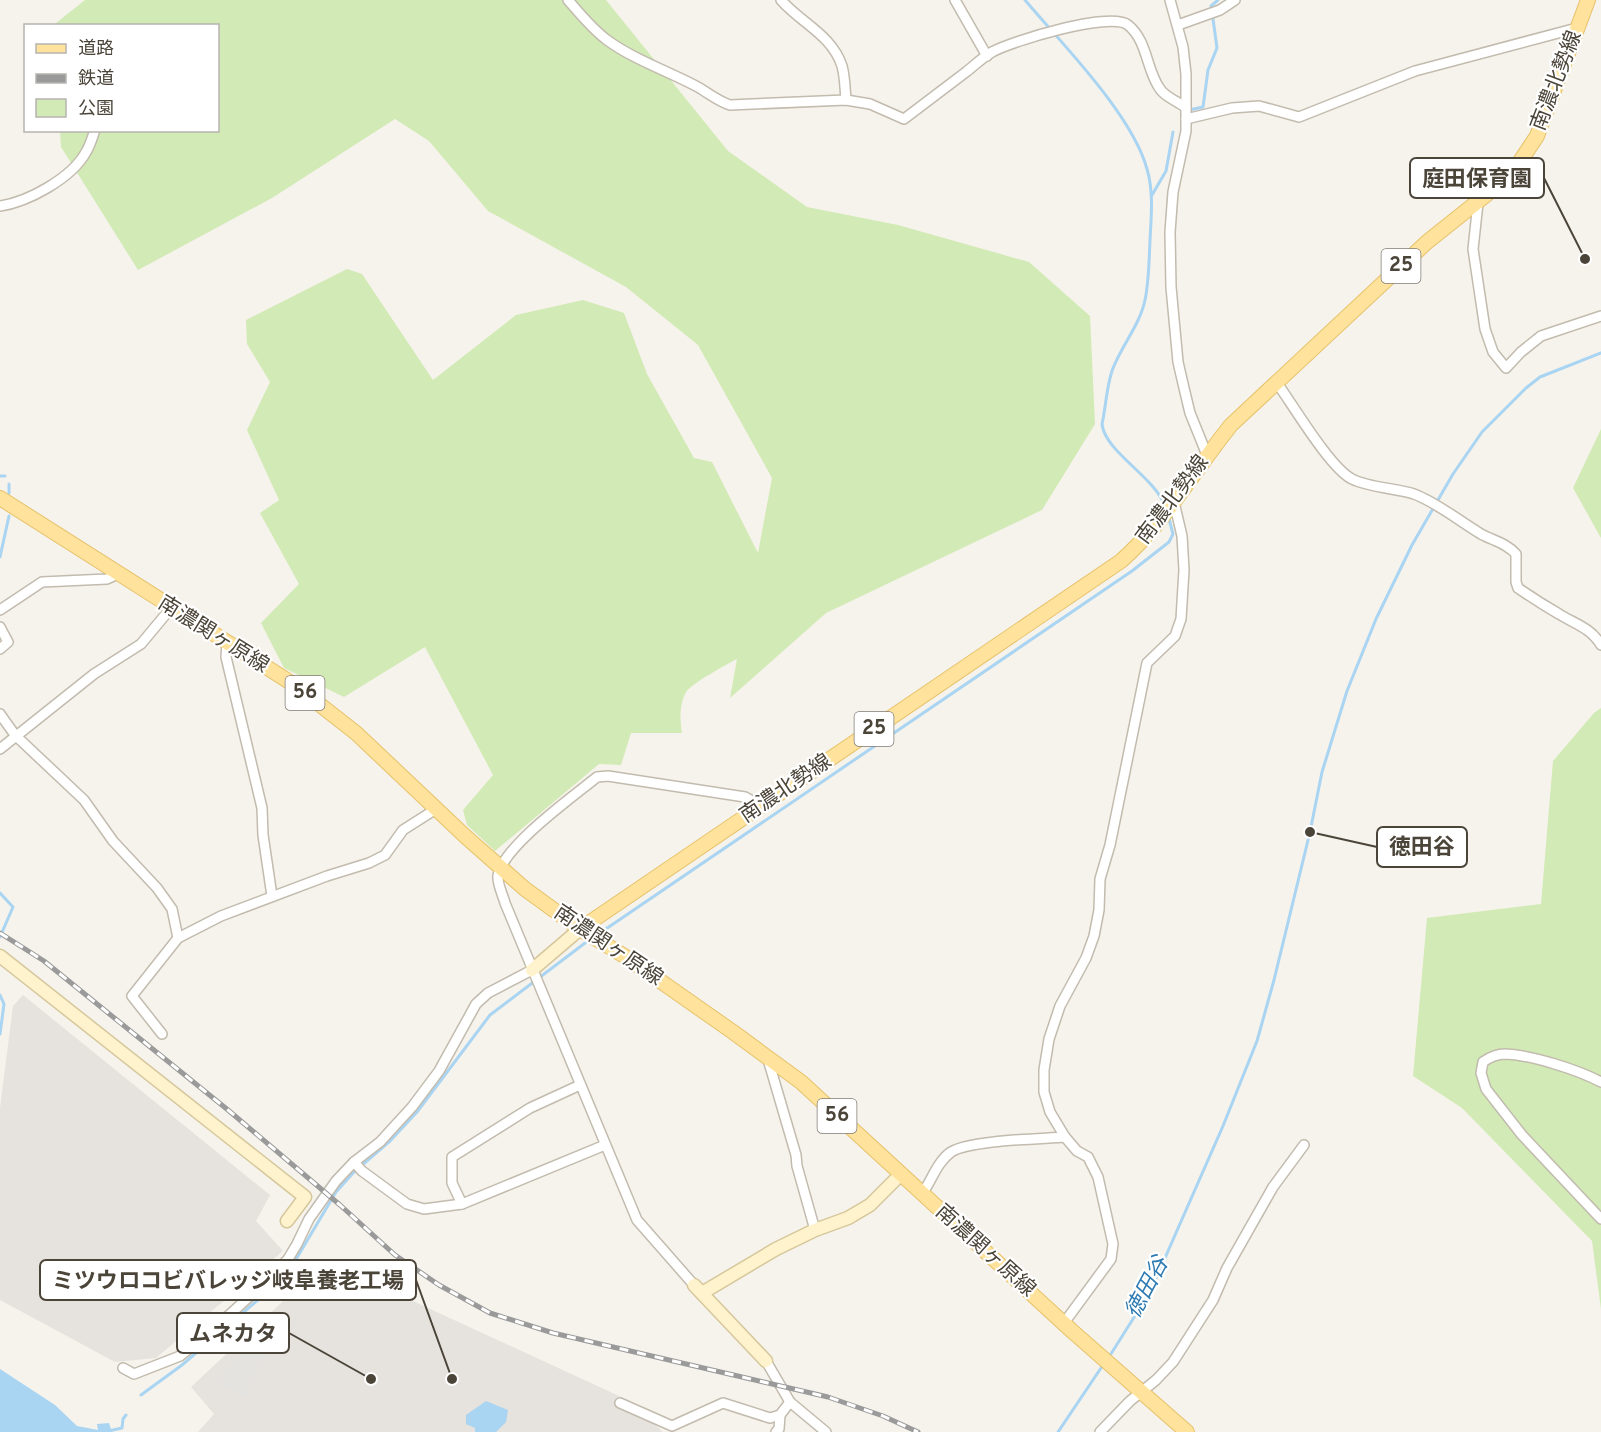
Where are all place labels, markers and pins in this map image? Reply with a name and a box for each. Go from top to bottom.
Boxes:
callout: 庭田保育園 [1410,158,1544,198]
callout: 徳田谷 [1377,827,1467,867]
callout: ミツウロコビバレッジ岐阜養老工場 [40,1260,416,1300]
callout: ムネカタ [177,1313,289,1353]

